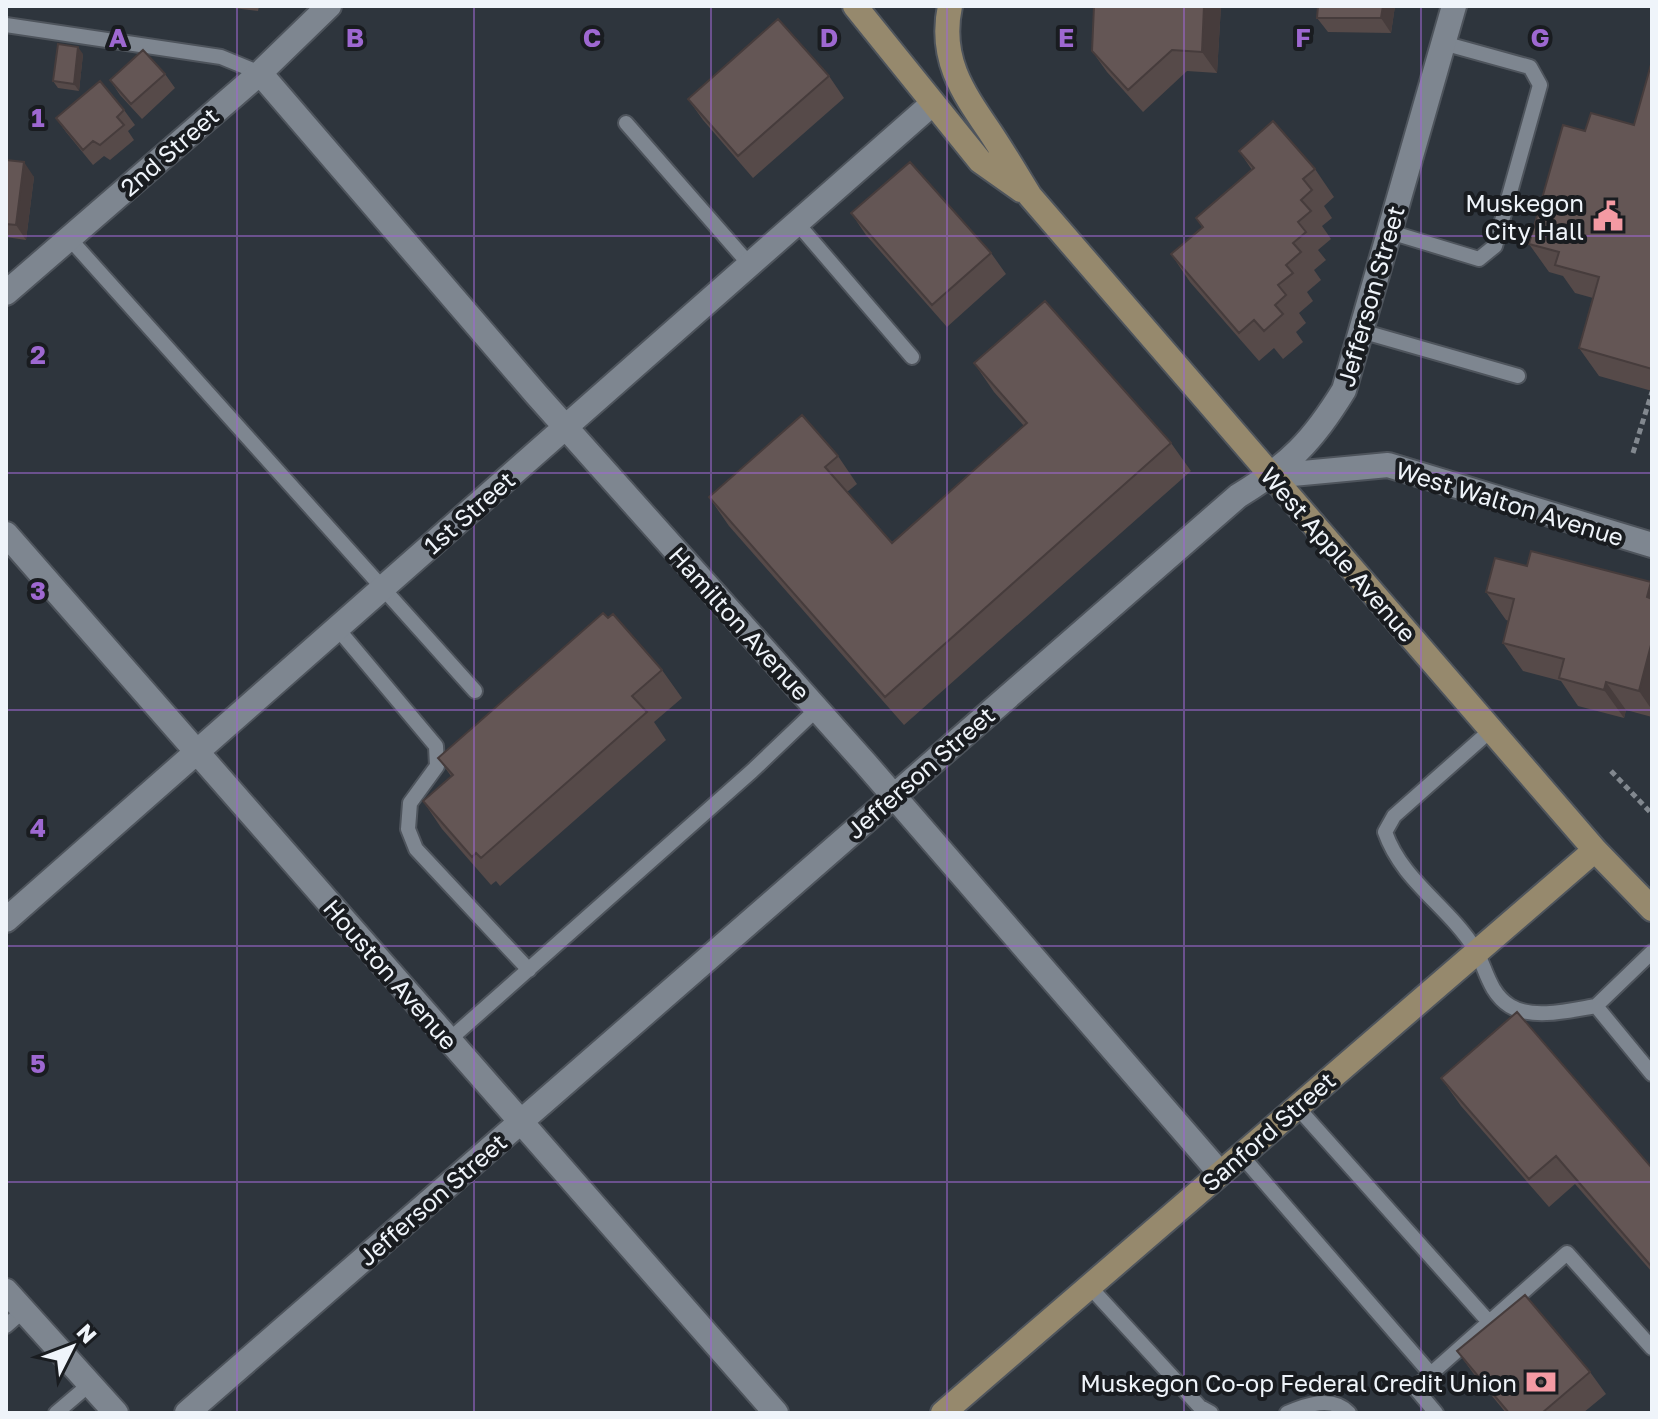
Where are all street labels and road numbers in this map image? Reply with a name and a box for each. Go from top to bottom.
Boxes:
street label: 2nd Street [114,101,224,201]
street label: Jefferson Street [1330,202,1410,390]
street label: West Walton Avenue [1393,455,1627,551]
street label: West Apple Avenue [1255,461,1423,647]
street label: 1st Street [418,465,520,559]
street label: Hamilton Avenue [664,540,816,706]
street label: Jefferson Street [840,700,1000,844]
street label: Houston Avenue [318,893,464,1055]
street label: Sanford Street [1195,1065,1341,1197]
street label: Jefferson Street [352,1127,512,1271]

